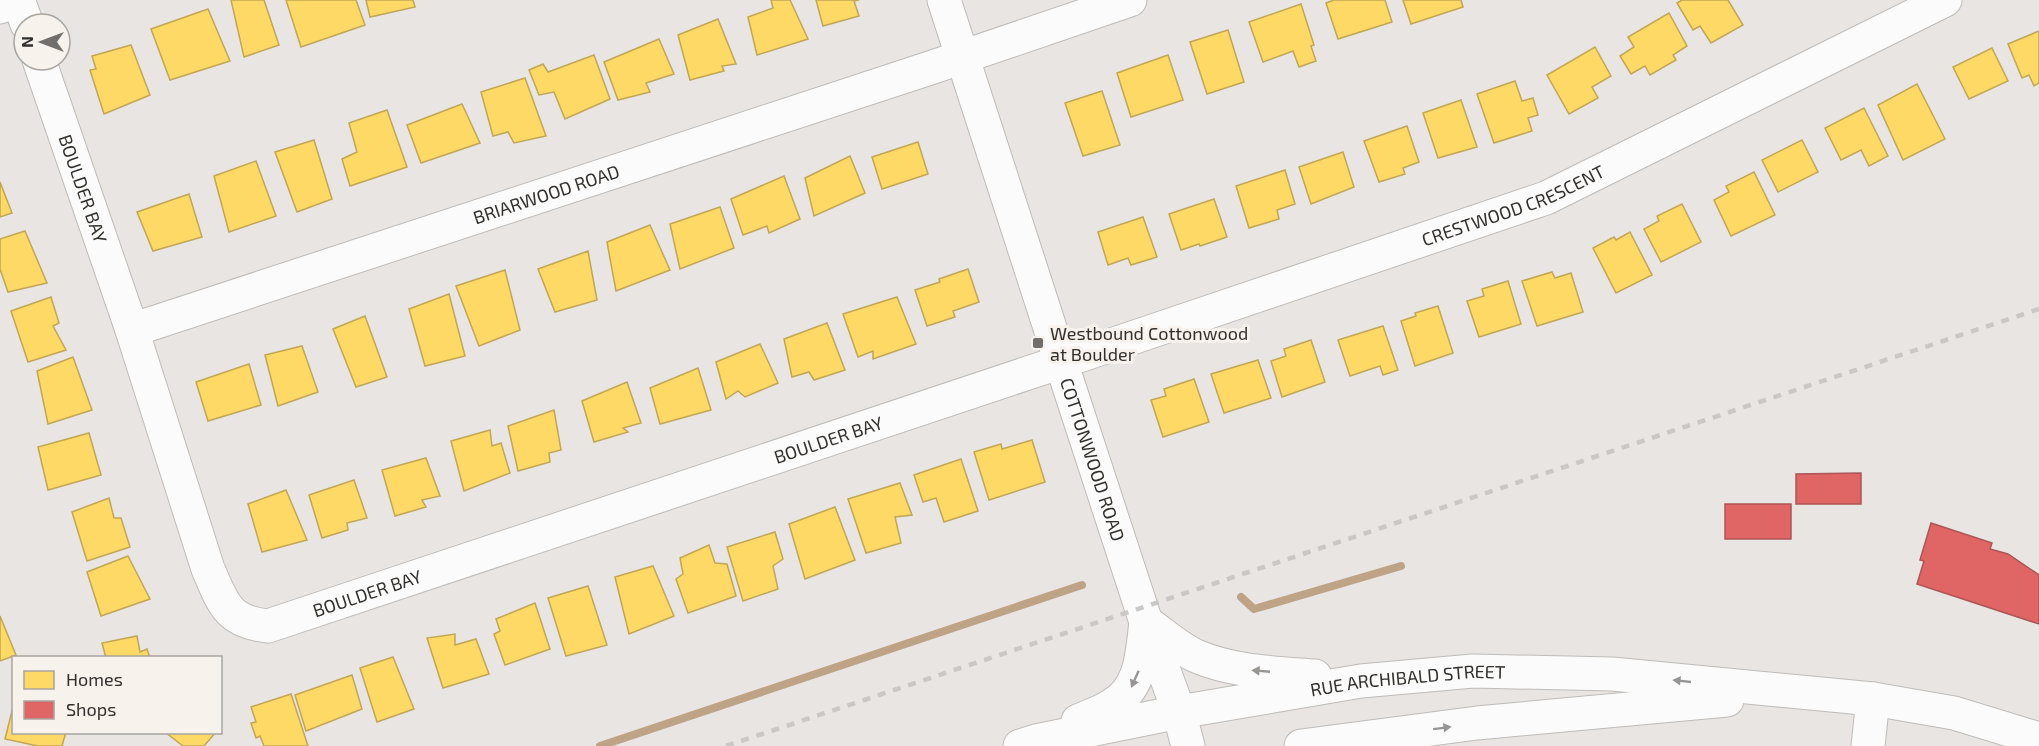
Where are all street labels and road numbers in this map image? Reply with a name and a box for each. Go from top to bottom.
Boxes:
street label: BOULDER BAY [54,131,112,246]
street label: BRIARWOOD ROAD [470,160,622,228]
street label: CRESTWOOD CRESCENT [1419,160,1609,250]
street label: COTTONWOOD ROAD [1056,375,1130,544]
street label: BOULDER BAY [771,411,886,468]
street label: BOULDER BAY [310,564,425,621]
street label: RUE ARCHIBALD STREET [1309,660,1506,700]

